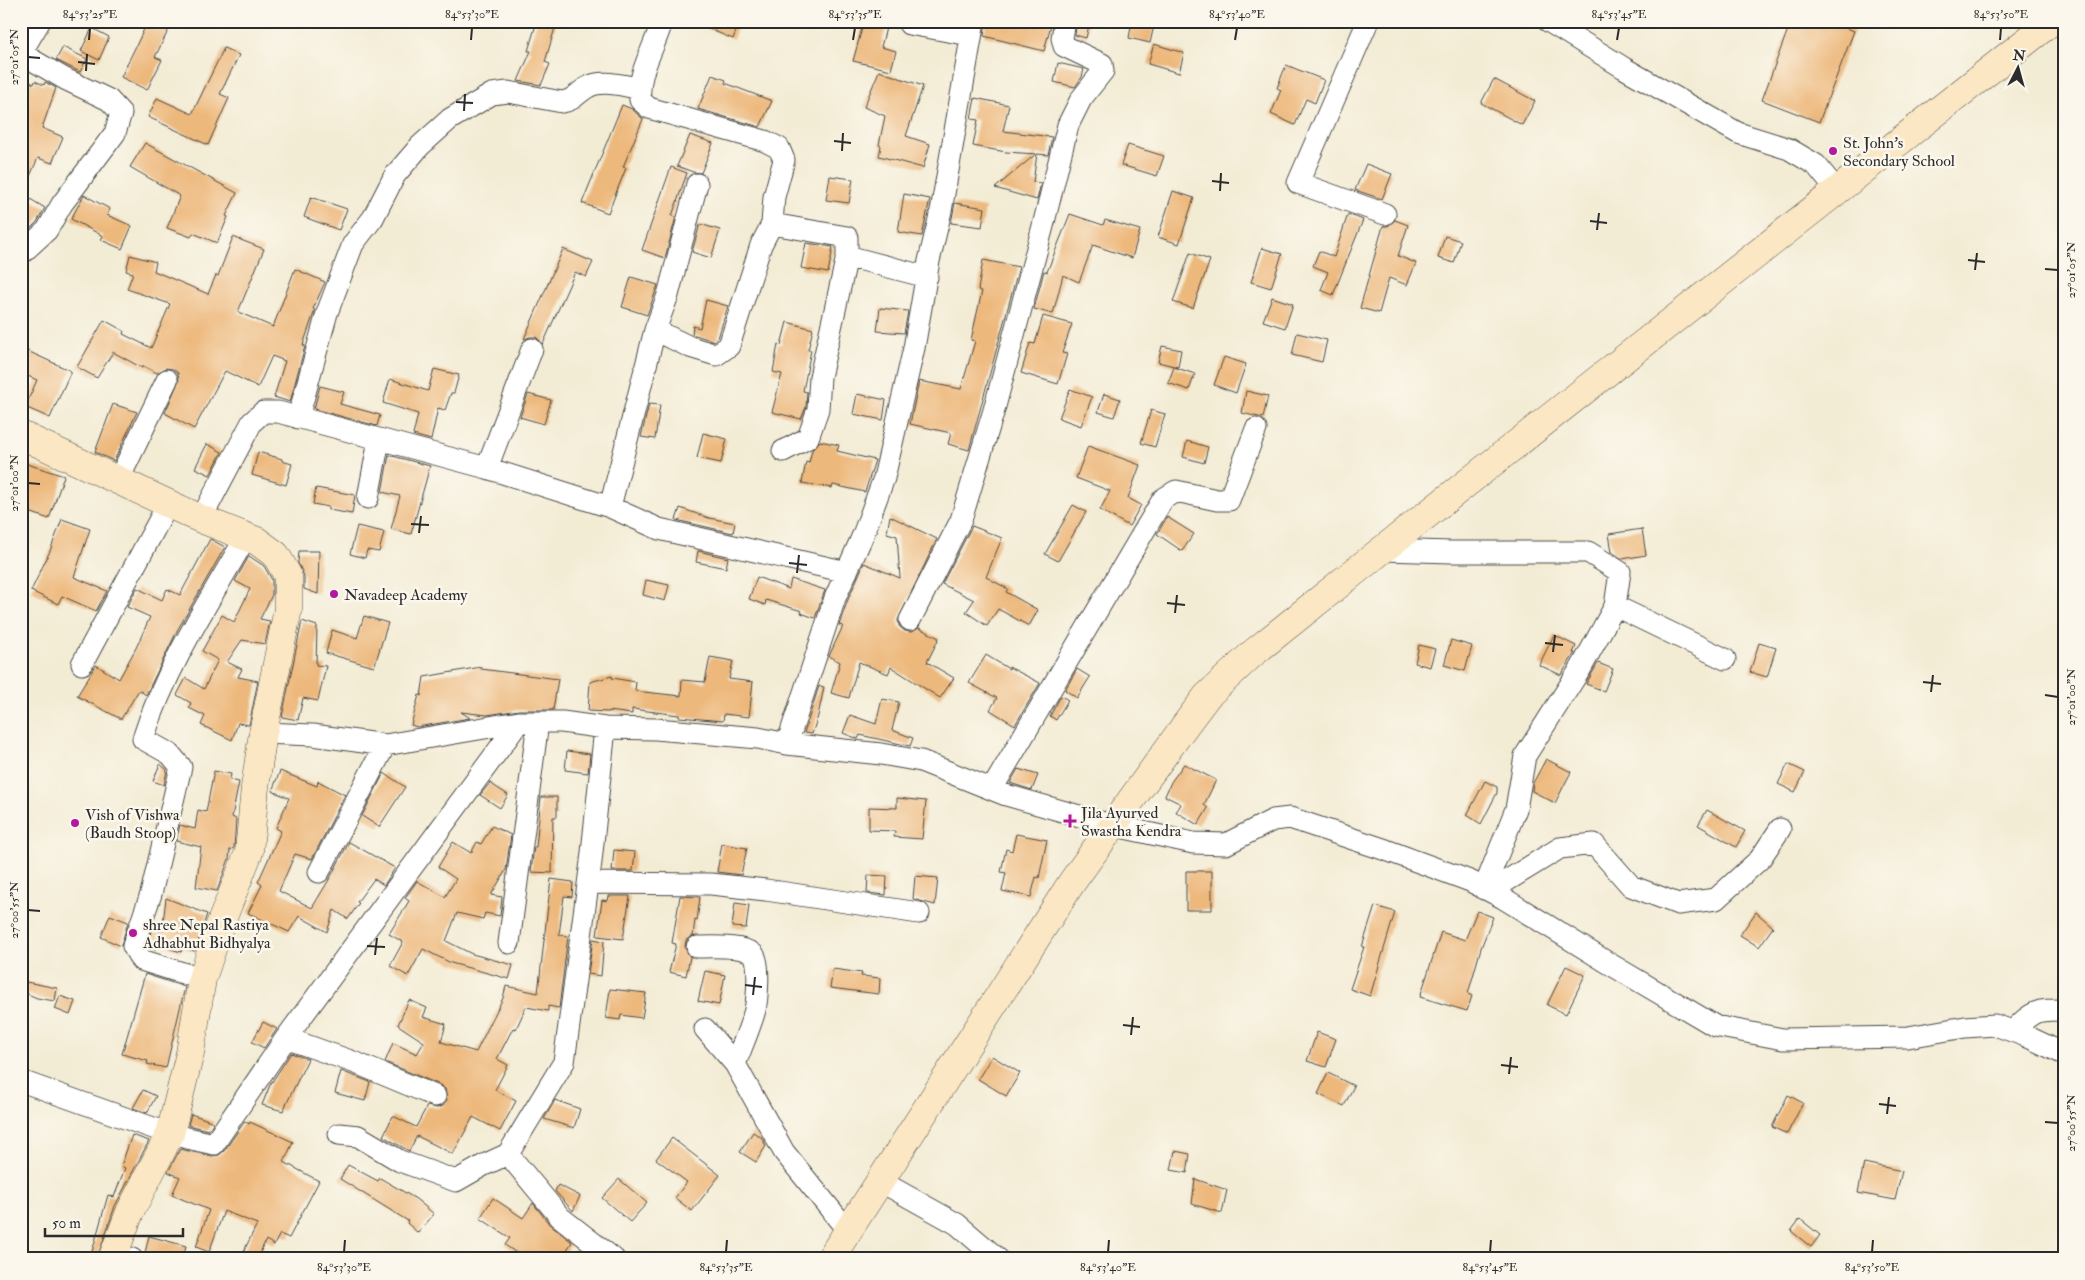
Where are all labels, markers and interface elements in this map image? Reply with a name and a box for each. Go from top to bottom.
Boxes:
text: 84°53'25"E [63,7,118,22]
text: 84°53'30"E [445,7,499,22]
text: 84°53'35"E [828,7,882,22]
text: 84°53'40"E [1209,7,1265,22]
text: 84°53'45"E [1592,7,1647,22]
text: 84°53'50"E [1974,7,2029,22]
text: 27°01'05"N [7,28,22,85]
north arrow [1992,42,2042,92]
text: N [2011,46,2027,65]
place label: St. John's Secondary School [1843,133,1955,171]
marker: St. John's Secondary School [1827,145,1839,157]
text: 27°01'05"N [2064,241,2079,298]
text: 27°01'00"N [7,454,22,512]
place label: Navadeep Academy [344,585,468,606]
marker: Navadeep Academy [328,588,340,600]
text: 27°01'00"N [2064,668,2079,726]
place label: Jila Ayurved Swastha Kendra [1080,803,1182,841]
place label: Vish of Vishwa (Baudh Stoop) [85,805,180,844]
marker: Jila Ayurved Swastha Kendra [1063,814,1077,828]
marker: Vish of Vishwa (Baudh Stoop) [69,817,81,829]
text: 27°00'55"N [7,881,22,939]
place label: shree Nepal Rastiya Adhabhut Bidhyalya [142,915,271,953]
marker: shree Nepal Rastiya Adhabhut Bidhyalya [127,927,139,939]
text: 27°00'55"N [2064,1094,2079,1152]
scale bar [45,1205,182,1237]
text: 50 m [52,1214,81,1233]
text: 84°53'30"E [317,1260,371,1275]
text: 84°53'35"E [699,1260,753,1275]
text: 84°53'40"E [1080,1260,1136,1275]
text: 84°53'45"E [1463,1260,1518,1275]
text: 84°53'50"E [1845,1260,1900,1275]

